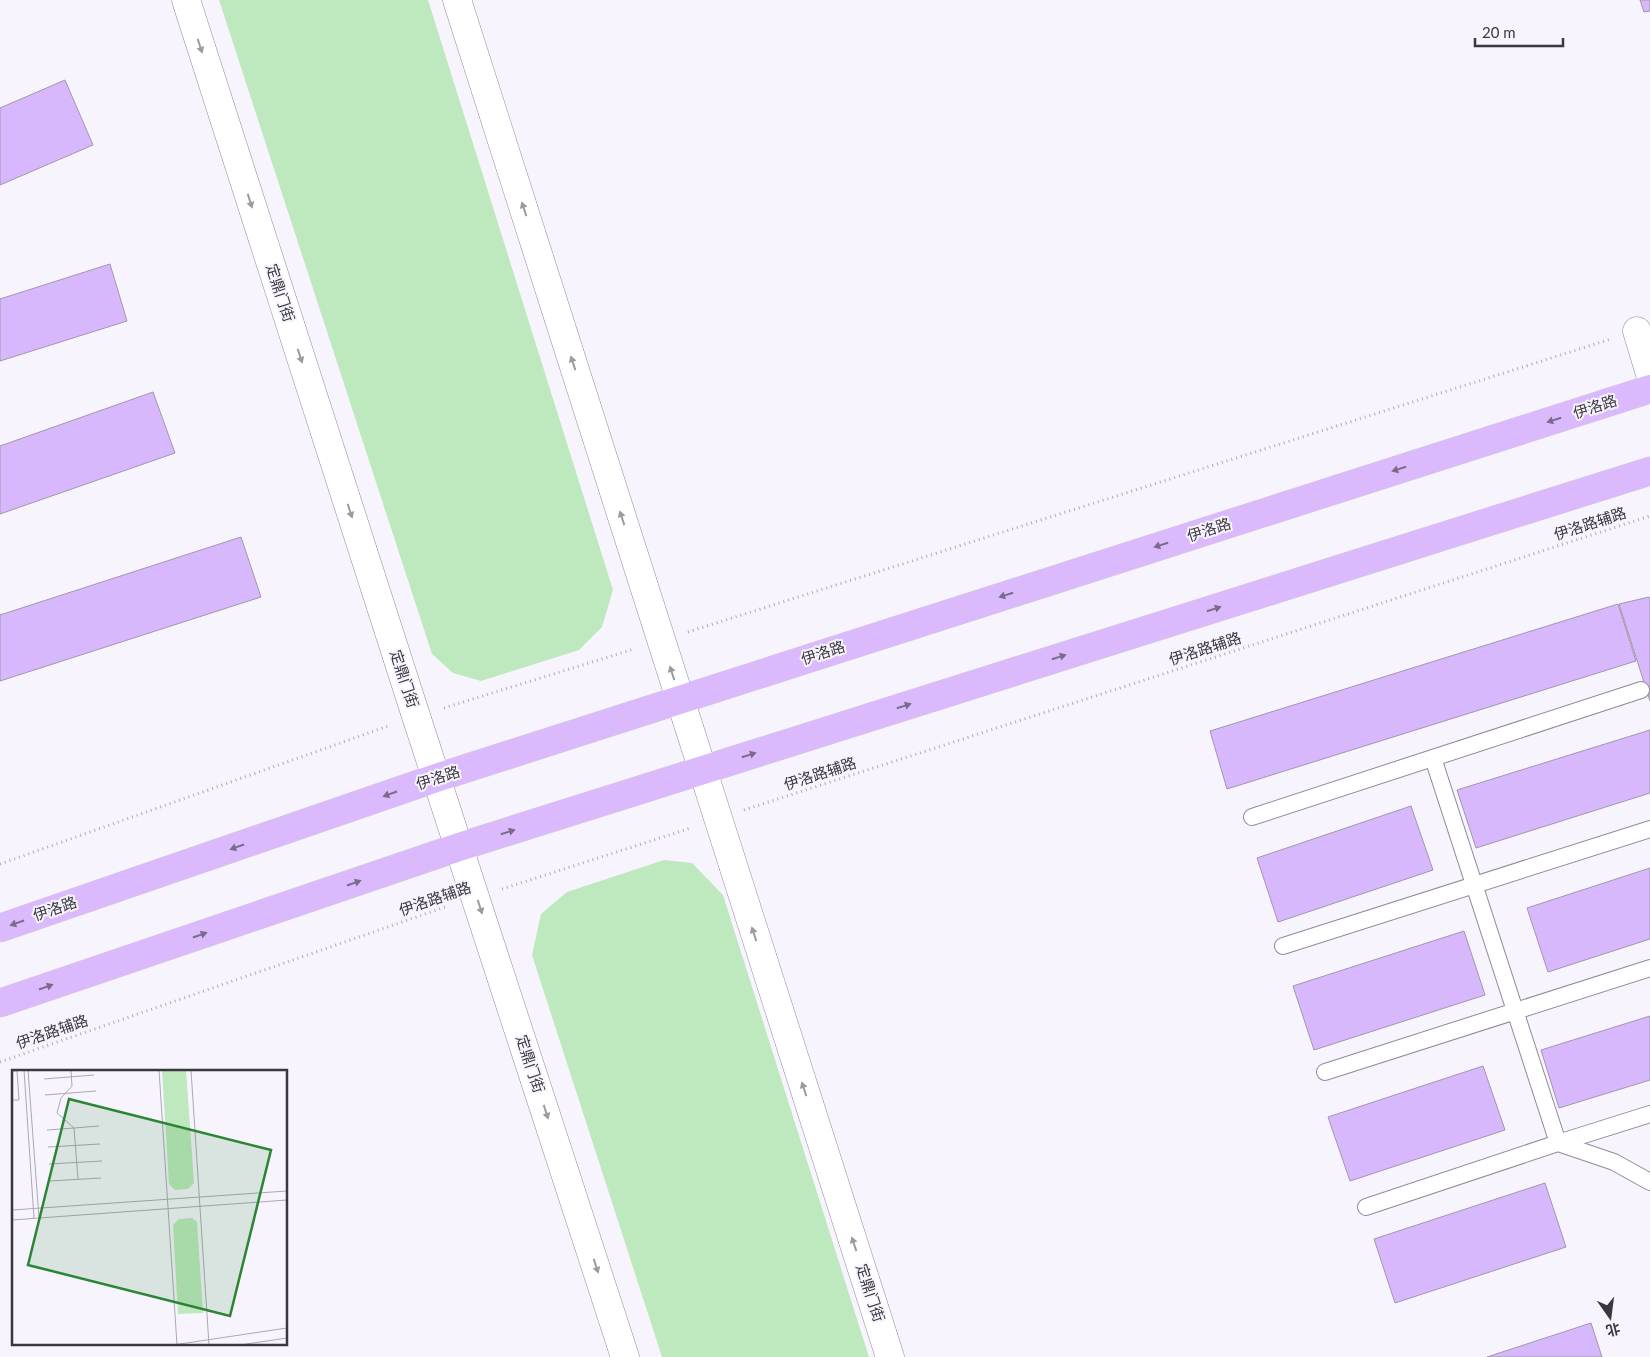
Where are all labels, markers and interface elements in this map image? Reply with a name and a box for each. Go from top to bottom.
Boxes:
scale bar [1475,15,1562,47]
text: 20 m [1482,23,1516,41]
one-way arrow [197,39,205,54]
one-way arrow [246,194,254,209]
one-way arrow [519,201,527,216]
street label: 定鼎门街 [263,261,299,324]
one-way arrow [296,349,304,364]
one-way arrow [569,356,576,371]
street label: 伊洛路 [1571,391,1619,422]
one-way arrow [1546,416,1561,424]
one-way arrow [1391,466,1406,474]
one-way arrow [346,503,354,518]
street label: 伊洛路辅路 [1551,503,1628,543]
one-way arrow [618,511,626,526]
street label: 伊洛路 [1185,514,1233,545]
one-way arrow [1153,542,1168,550]
one-way arrow [998,591,1013,599]
one-way arrow [1206,604,1221,612]
street label: 伊洛路辅路 [1166,628,1243,668]
street label: 伊洛路 [799,637,847,668]
street label: 定鼎门街 [387,647,423,710]
one-way arrow [1051,653,1066,661]
one-way arrow [668,665,676,680]
one-way arrow [896,702,911,710]
one-way arrow [741,751,756,758]
street label: 伊洛路辅路 [781,753,858,793]
street label: 伊洛路 [414,762,462,793]
one-way arrow [383,791,398,798]
one-way arrow [501,827,516,835]
one-way arrow [229,844,244,851]
street label: 伊洛路辅路 [396,877,473,919]
one-way arrow [347,879,362,887]
street label: 伊洛路 [30,892,79,924]
one-way arrow [476,900,484,915]
one-way arrow [9,919,24,927]
one-way arrow [750,927,758,942]
one-way arrow [193,931,208,939]
one-way arrow [39,983,54,991]
street label: 伊洛路辅路 [13,1010,90,1052]
street label: 定鼎门街 [513,1032,549,1095]
inset map [12,1070,288,1344]
one-way arrow [800,1082,807,1097]
one-way arrow [543,1104,550,1119]
one-way arrow [849,1236,857,1251]
one-way arrow [593,1259,600,1274]
street label: 定鼎门街 [853,1261,889,1324]
north arrow [1585,1292,1635,1342]
text: 北 [1604,1320,1622,1340]

